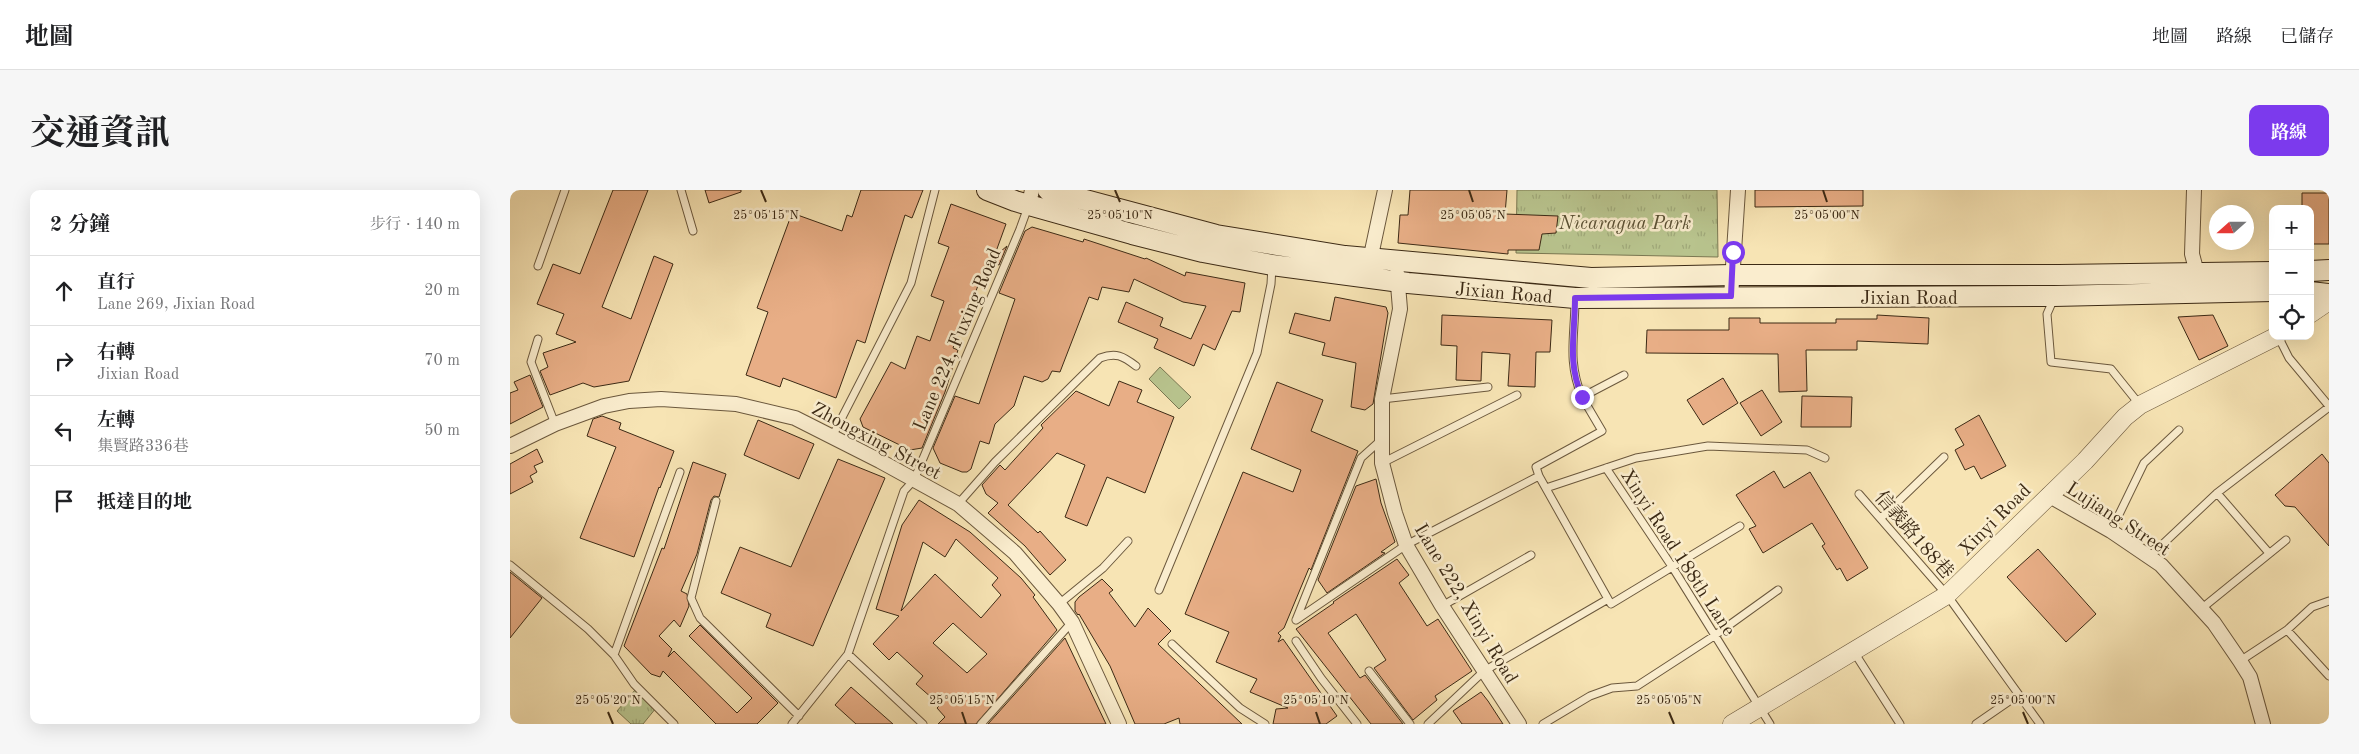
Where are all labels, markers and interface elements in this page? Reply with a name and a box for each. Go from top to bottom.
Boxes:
text: 地圖 [25,26,73,50]
text: 地圖 [2152,28,2188,46]
text: 路線 [2216,28,2252,46]
text: 已儲存 [2280,28,2334,46]
button: 路線 [2249,105,2329,156]
text: 交通資訊 [30,117,170,152]
north arrow [2209,205,2254,250]
map controls [2269,205,2314,340]
button: + [2269,205,2314,250]
text: 25°05'15"N [733,209,799,222]
text: 25°05'10"N [1087,209,1153,222]
text: 25°05'05"N [1440,209,1506,222]
text: 25°05'00"N [1794,209,1860,222]
text: 2 分鐘 [50,215,110,236]
park label: Nicaragua Park [1558,215,1691,234]
text: 步行 · 140 m [370,217,460,233]
route start [1722,241,1745,264]
street label: Lane 224, Fuxing Road [911,246,1005,434]
button: − [2269,250,2314,295]
text: 直行 [97,274,135,293]
icon: ahead [50,277,78,305]
street label: Jixian Road [1454,281,1553,308]
text: 20 m [424,283,460,299]
street label: Jixian Road [1860,290,1958,309]
button: locate [2269,295,2314,340]
text: Lane 269, Jixian Road [97,297,255,313]
text: 右轉 [97,344,135,363]
icon: right [50,347,78,375]
text: 70 m [424,353,460,369]
text: Jixian Road [97,367,179,383]
route end [1571,386,1594,409]
street label: Zhongxing Street [808,400,944,484]
text: 左轉 [97,412,135,431]
icon: left [50,417,78,445]
text: 50 m [424,423,460,439]
text: 集賢路336巷 [97,439,189,455]
street label: Xinyi Road 188th Lane [1616,467,1738,640]
street label: Lujiang Street [2062,480,2173,561]
street label: Xinyi Road [1956,481,2035,560]
street label: 信義路188巷 [1870,486,1958,583]
icon: arrive [50,487,78,515]
text: 抵達目的地 [97,494,192,513]
street label: Lane 222, Xinyi Road [1410,521,1520,688]
text: 25°05'20"N [575,694,641,707]
text: 25°05'15"N [929,694,995,707]
text: 25°05'10"N [1283,694,1349,707]
text: 25°05'05"N [1636,694,1702,707]
text: 25°05'00"N [1990,694,2056,707]

